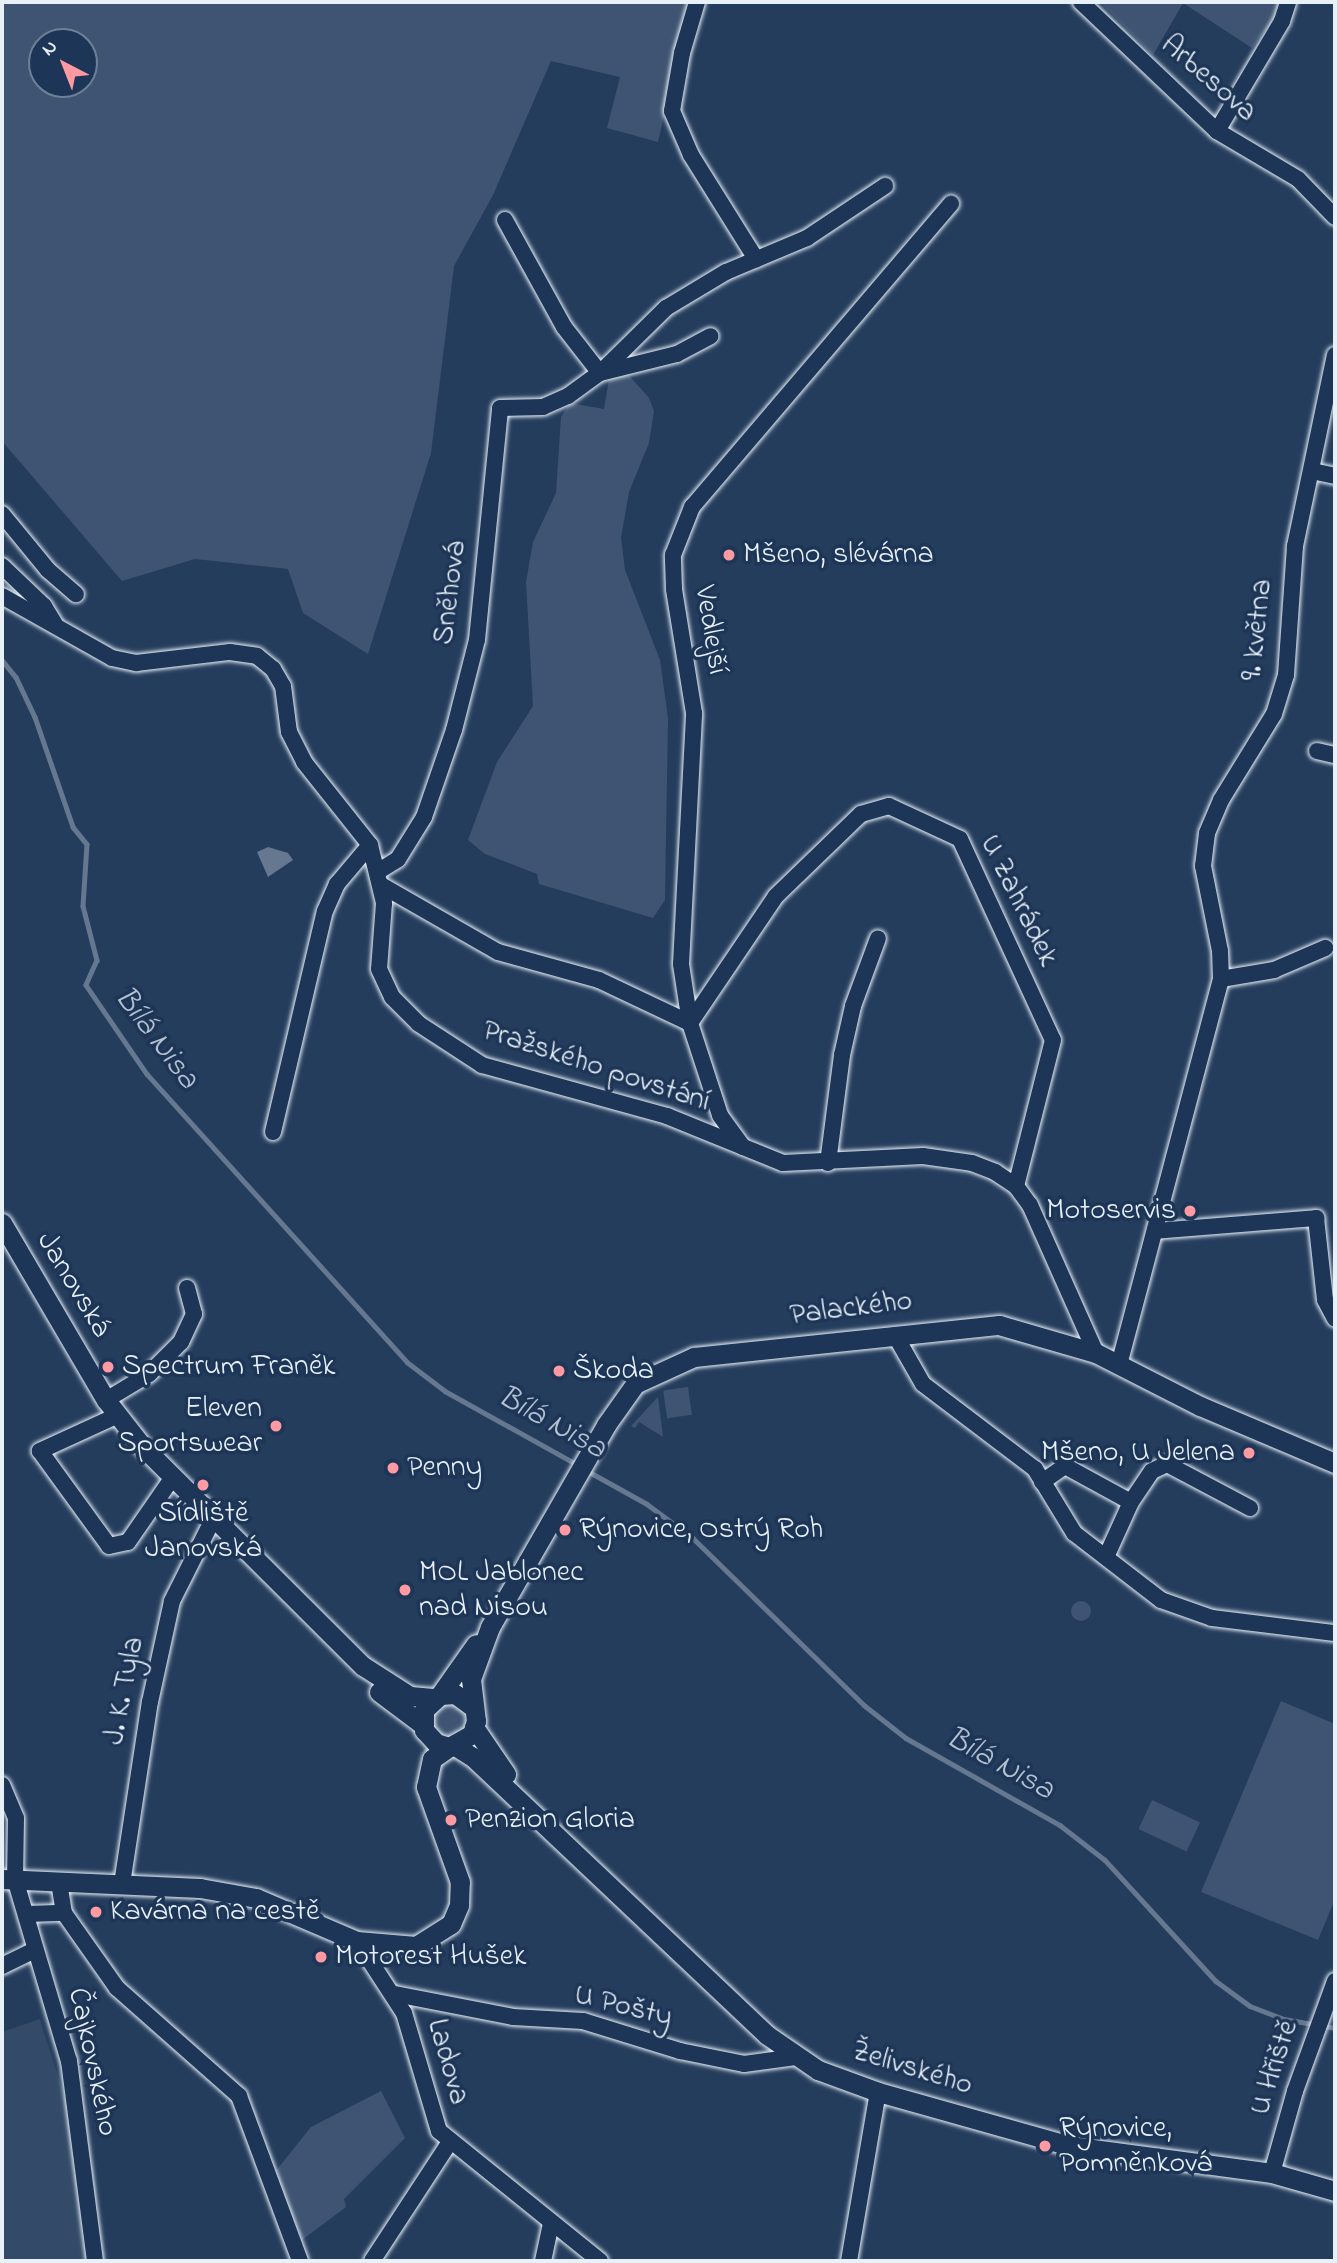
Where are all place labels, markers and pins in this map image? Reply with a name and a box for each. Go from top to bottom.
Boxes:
place label: Mšeno, slévárna [743,537,934,573]
marker: Mšeno, slévárna [721,547,737,563]
place label: Motoservis [1046,1193,1176,1229]
marker: Motoservis [1182,1203,1198,1219]
place label: Spectrum Franěk [122,1349,335,1385]
place label: Škoda [573,1353,654,1389]
marker: Spectrum Franěk [100,1359,116,1375]
marker: Škoda [551,1363,567,1379]
place label: Eleven Sportswear [118,1391,262,1462]
marker: Eleven Sportswear [268,1418,284,1434]
place label: Mšeno, U Jelena [1041,1435,1235,1471]
marker: Mšeno, U Jelena [1241,1445,1257,1461]
place label: Penny [407,1450,482,1486]
marker: Penny [385,1460,401,1476]
marker: Sídliště Janovská [195,1477,211,1493]
place label: Sídliště Janovská [145,1496,261,1566]
place label: Rýnovice, Ostrý Roh [579,1512,823,1548]
marker: Rýnovice, Ostrý Roh [557,1522,573,1538]
place label: MOL Jablonec nad Nisou [419,1555,583,1626]
marker: MOL Jablonec nad Nisou [397,1582,413,1598]
place label: Penzion Gloria [465,1802,635,1838]
marker: Penzion Gloria [443,1812,459,1828]
place label: Kavárna na cestě [110,1894,319,1930]
marker: Kavárna na cestě [88,1904,104,1920]
place label: Motorest Hušek [335,1939,526,1975]
marker: Motorest Hušek [313,1949,329,1965]
place label: Rýnovice, Pomněnková [1059,2111,1212,2182]
marker: Rýnovice, Pomněnková [1037,2138,1053,2154]

